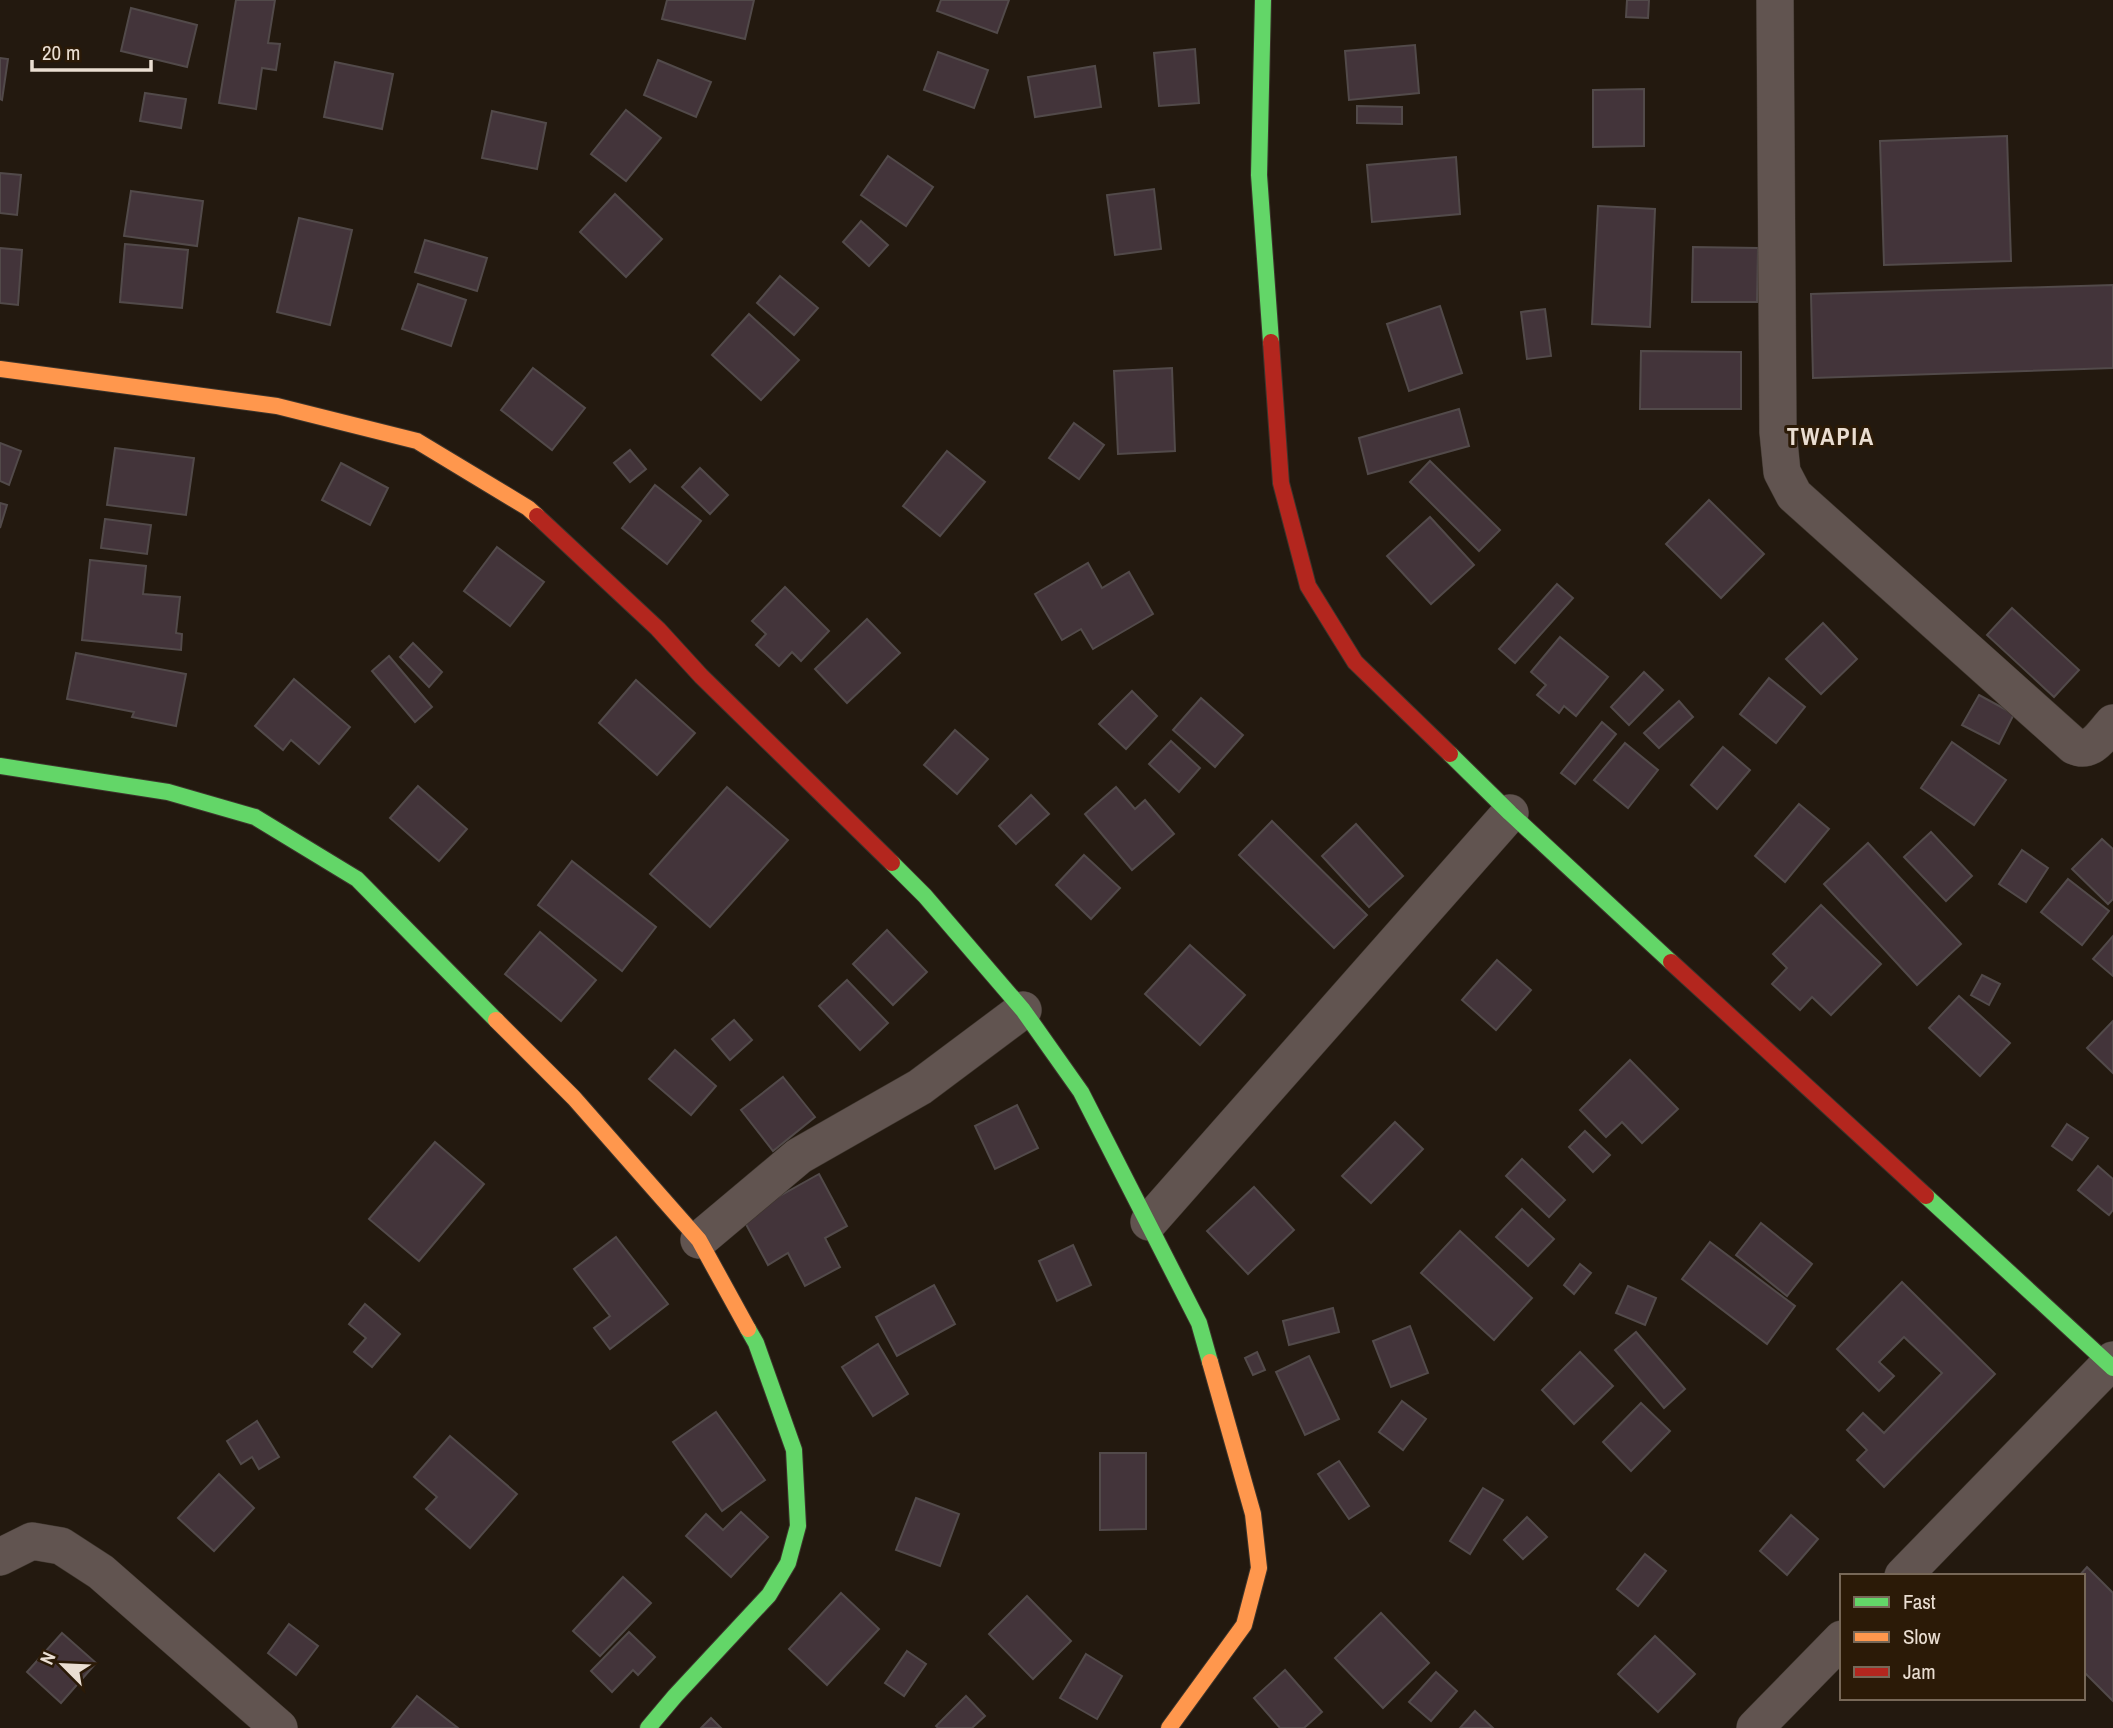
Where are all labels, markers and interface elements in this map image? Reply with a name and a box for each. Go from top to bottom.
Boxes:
scale bar [32,28,150,72]
text: 20 m [42,38,80,67]
district label: TWAPIA [1787,420,1875,452]
legend [1840,1574,2085,1700]
text: Fast [1903,1587,1936,1616]
text: Slow [1903,1622,1941,1651]
north arrow [28,1630,98,1700]
text: N [33,1648,62,1669]
text: Jam [1903,1657,1936,1686]

